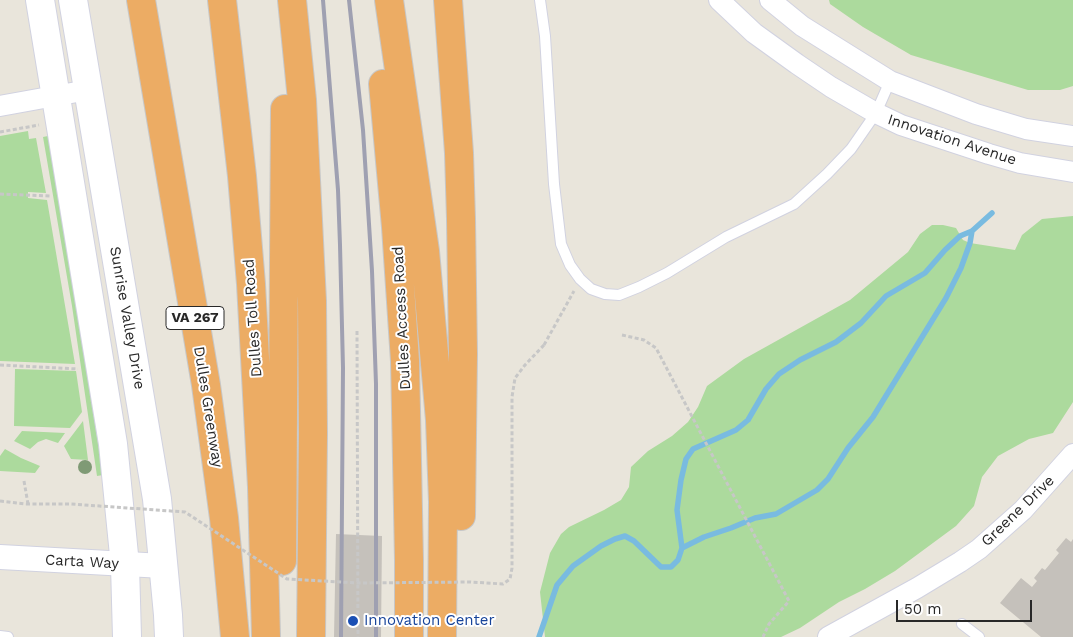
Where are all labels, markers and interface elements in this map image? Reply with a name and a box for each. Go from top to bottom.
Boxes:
street label: Innovation Avenue [885,111,1019,169]
street label: Sunrise Valley Drive [106,245,148,391]
street label: Dulles Access Road [389,246,415,390]
street label: Dulles Toll Road [240,258,266,378]
road number: VA 267 [166,306,224,330]
street label: Dulles Greenway [190,345,226,469]
street label: Greene Drive [978,472,1058,550]
street label: Carta Way [45,551,119,573]
scale bar [898,590,1034,622]
text: 50 m [904,600,941,618]
place label: Innovation Center [364,612,495,630]
marker: Innovation Center [346,614,360,628]

